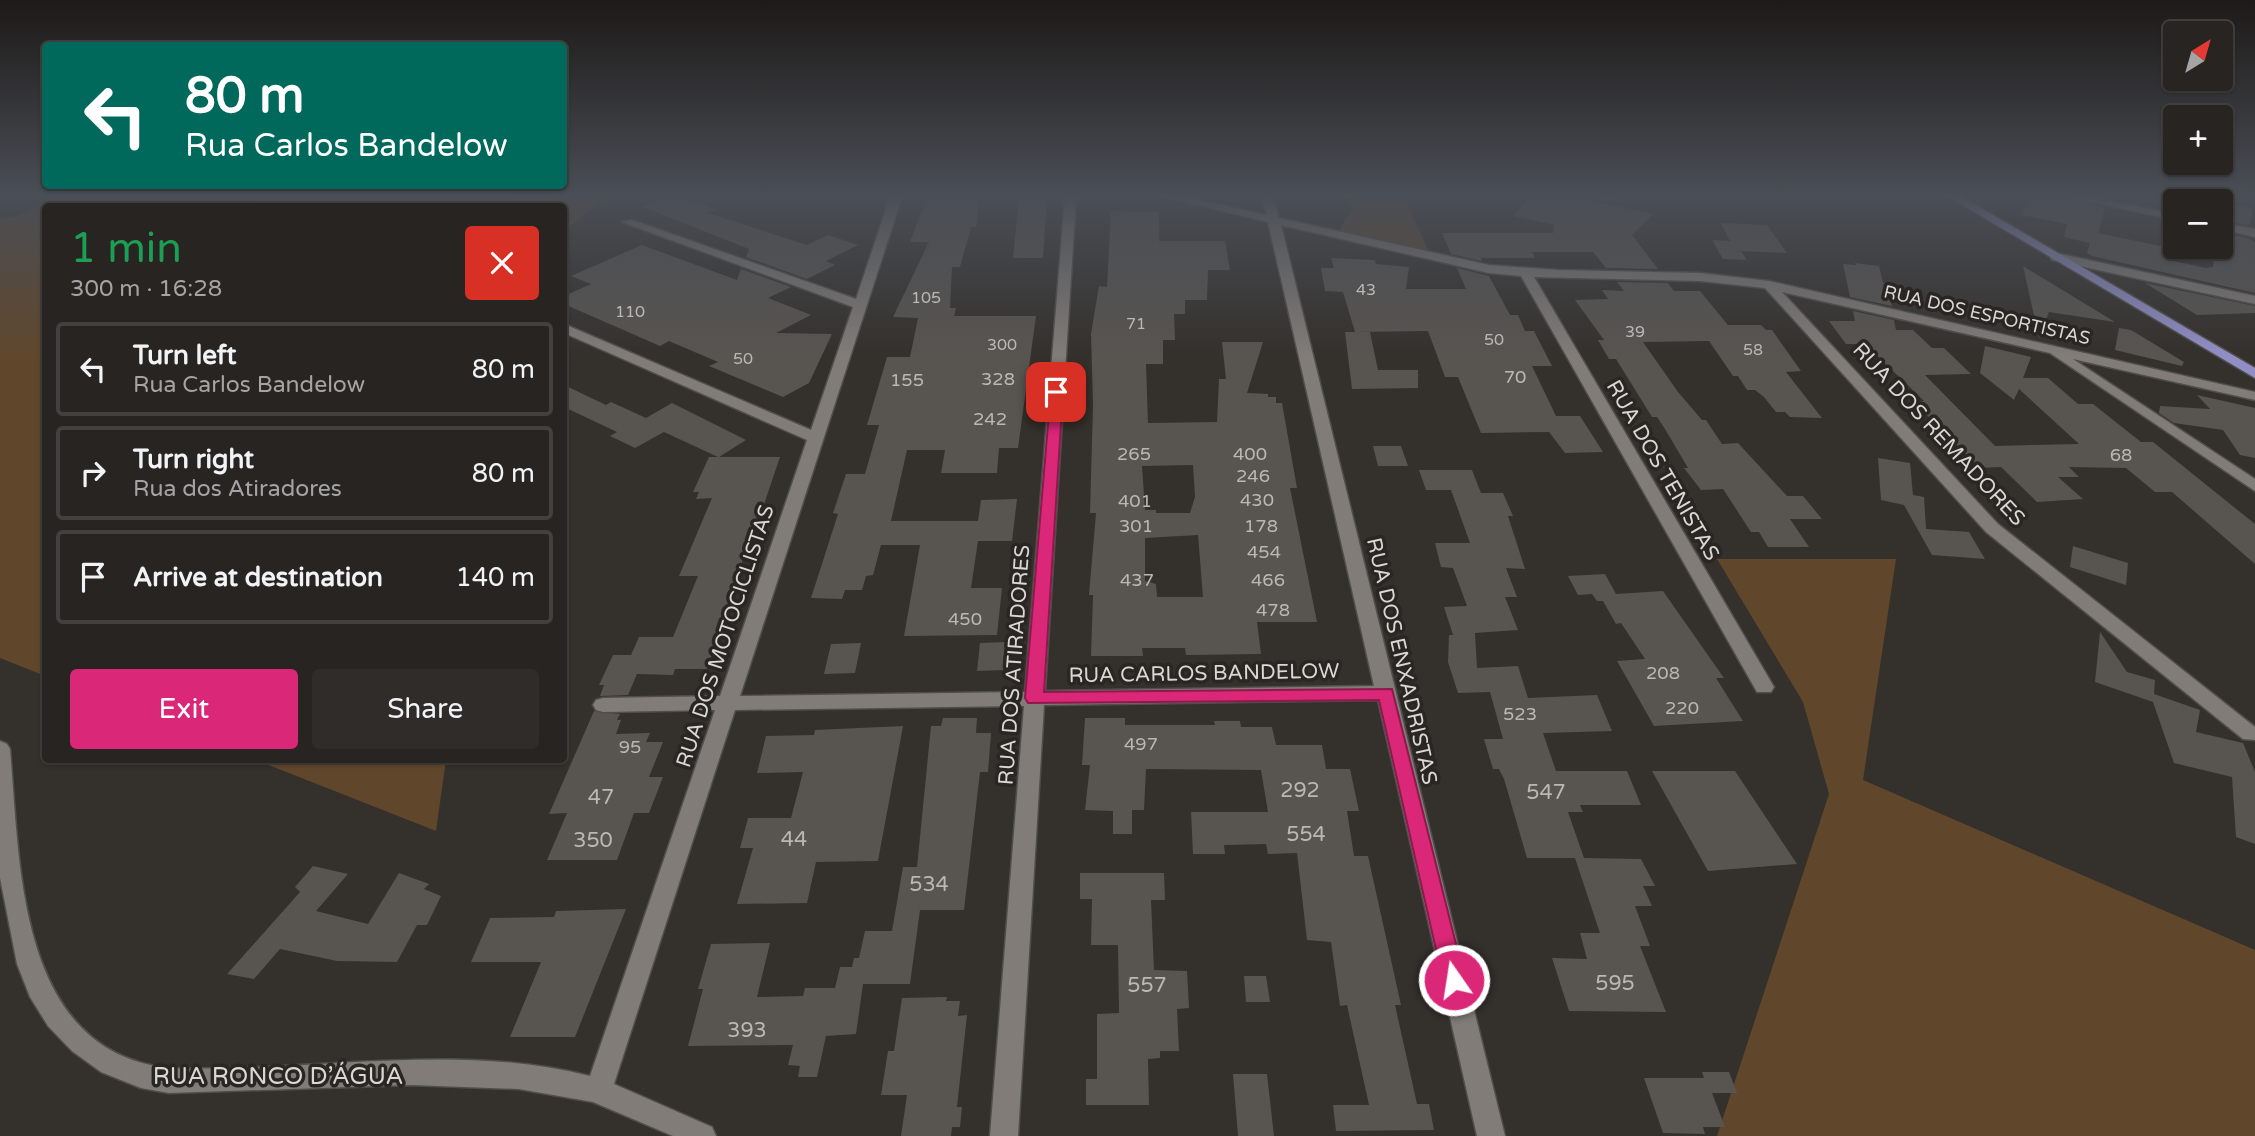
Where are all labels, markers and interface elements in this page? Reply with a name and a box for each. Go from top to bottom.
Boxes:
north arrow [2163,21,2233,91]
map controls [2163,21,2233,259]
text: 80 m [185,67,304,126]
icon: left [70,70,161,161]
button: + [2163,105,2233,175]
text: Rua Carlos Bandelow [185,127,508,165]
button: − [2163,189,2233,259]
text: 1 min [70,223,182,274]
button: close [465,226,539,300]
text: 300 m · 16:28 [70,275,222,303]
house number: 43 [1356,280,1376,300]
street label: RUA DOS ESPORTISTAS [1882,281,2092,349]
house number: 105 [911,288,941,308]
house number: 110 [615,302,645,322]
house number: 71 [1126,314,1146,334]
house number: 39 [1625,322,1645,342]
house number: 50 [1484,330,1504,350]
house number: 300 [987,335,1017,355]
street label: RUA DOS REMADORES [1847,338,2030,531]
text: Turn left [133,340,236,371]
house number: 58 [1743,340,1763,360]
house number: 50 [733,349,753,369]
icon: left [74,350,112,388]
text: 80 m [472,354,535,385]
pin [1026,362,1086,422]
house number: 70 [1504,366,1526,388]
house number: 328 [981,368,1015,390]
house number: 155 [890,369,924,391]
text: Rua Carlos Bandelow [133,371,365,399]
icon: arrive [1037,373,1075,411]
street label: RUA DOS TENISTAS [1601,376,1724,565]
house number: 242 [973,408,1007,430]
house number: 265 [1117,443,1151,465]
house number: 400 [1233,443,1267,465]
text: Turn right [133,444,254,475]
house number: 68 [2110,444,2132,466]
icon: right [74,454,112,492]
text: 80 m [472,458,535,489]
house number: 246 [1236,465,1270,487]
text: Rua dos Atiradores [133,475,342,503]
house number: 430 [1240,489,1274,511]
house number: 401 [1118,490,1152,512]
street label: RUA DOS MOTOCICLISTAS [671,502,780,770]
house number: 301 [1119,515,1153,537]
house number: 178 [1244,515,1278,537]
street label: RUA DOS ENXADRISTAS [1361,535,1442,787]
house number: 454 [1247,541,1281,563]
street label: RUA DOS ATIRADORES [994,544,1035,786]
icon: arrive [74,558,112,596]
text: Arrive at destination [133,562,383,593]
text: 140 m [455,562,535,593]
house number: 437 [1120,569,1154,591]
house number: 466 [1251,569,1285,591]
house number: 478 [1256,599,1290,621]
house number: 450 [948,608,982,630]
street label: RUA CARLOS BANDELOW [1068,659,1340,688]
house number: 208 [1646,662,1680,684]
button: Exit [70,669,298,749]
button: Share [312,669,539,749]
house number: 220 [1665,697,1699,719]
house number: 523 [1503,703,1537,725]
house number: 497 [1124,733,1158,755]
house number: 95 [619,736,641,758]
house number: 292 [1280,778,1320,803]
house number: 547 [1526,780,1566,805]
house number: 47 [588,785,614,810]
house number: 554 [1286,822,1326,847]
house number: 44 [781,827,807,852]
house number: 350 [573,828,613,853]
house number: 534 [909,872,949,897]
position arrow [1417,943,1491,1017]
house number: 595 [1595,971,1635,996]
house number: 557 [1127,973,1167,998]
house number: 393 [727,1018,767,1043]
street label: RUA RONCO D’ÁGUA [153,1061,403,1091]

